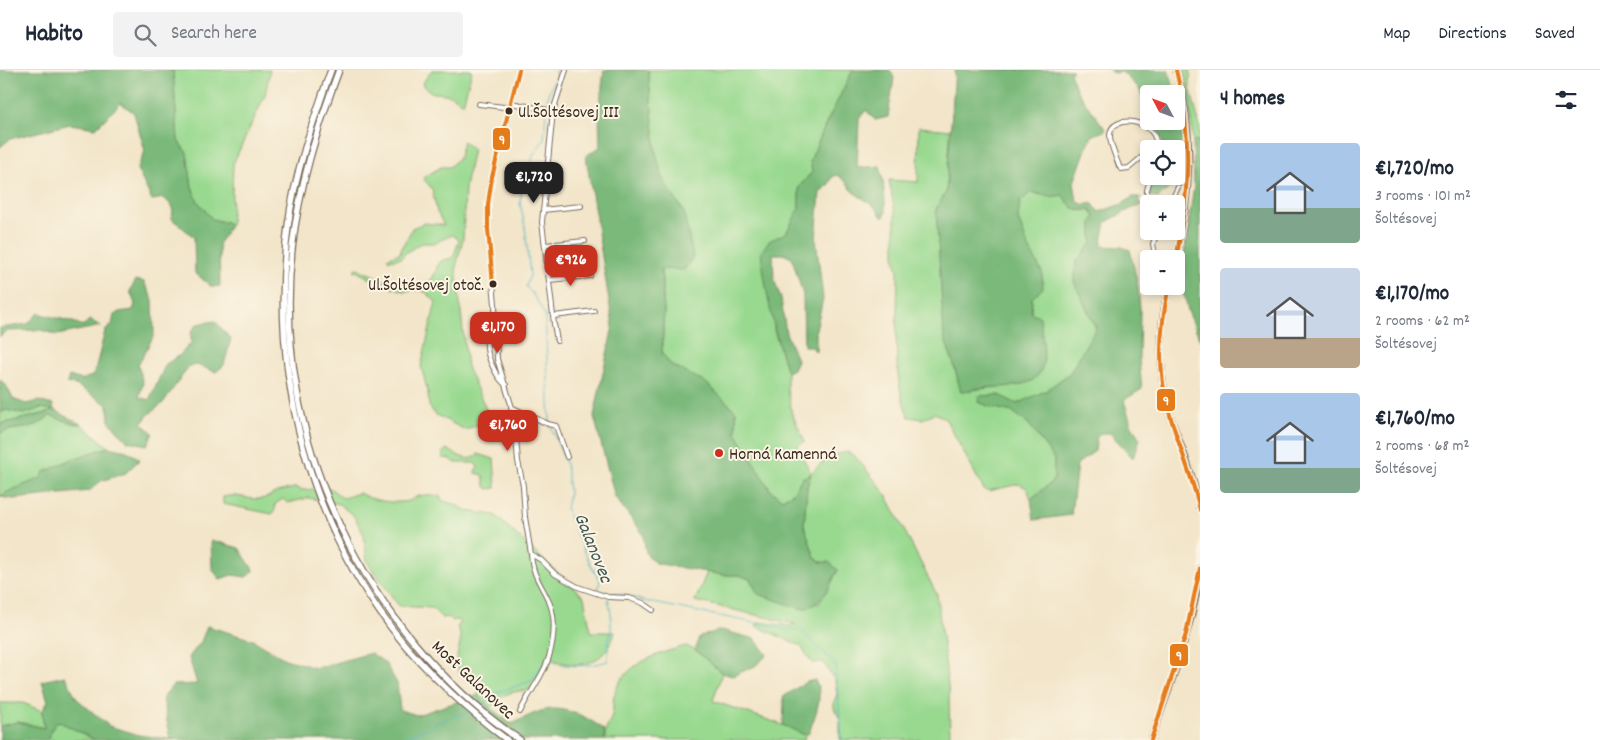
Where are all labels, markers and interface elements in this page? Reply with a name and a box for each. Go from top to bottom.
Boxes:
search box [113,12,463,57]
text: Habito [25,18,83,52]
icon: search [131,21,159,49]
text: Search here [171,21,257,48]
text: Map [1383,22,1410,47]
text: Directions [1438,22,1507,47]
text: Saved [1535,22,1575,47]
north arrow [1140,85,1185,130]
map controls [1140,85,1185,295]
text: 4 homes [1220,85,1285,115]
icon: filters [1552,86,1580,114]
place label: Ul.Šoltésovej III [518,102,619,126]
marker: Ul.Šoltésovej III [504,106,514,116]
line badge: 9 [492,127,511,151]
text: 9 [499,131,505,151]
button: locate [1140,140,1185,185]
text: €1,720/mo [1375,155,1454,185]
pin: €1,720 [493,162,575,204]
icon: home [1260,163,1320,223]
text: €1,720 [515,166,553,189]
text: 3 rooms · 101 m² [1375,185,1471,208]
button: + [1140,195,1185,240]
text: Šoltésovej [1375,208,1437,231]
pin: €926 [541,244,601,287]
text: €926 [555,249,587,272]
button: − [1140,250,1185,295]
place label: Ul.Šoltésovej otoč. [368,275,484,299]
marker: Ul.Šoltésovej otoč. [488,279,498,289]
text: €1,170/mo [1375,280,1449,310]
icon: home [1260,288,1320,348]
text: 2 rooms · 62 m² [1375,310,1470,333]
pin: €1,170 [457,312,539,354]
text: €1,170 [481,316,515,339]
text: Šoltésovej [1375,333,1437,356]
line badge: 9 [1156,388,1176,412]
text: 9 [1163,392,1169,412]
text: €1,760/mo [1375,405,1455,435]
pin: €1,760 [467,410,549,452]
icon: home [1260,413,1320,473]
text: €1,760 [489,414,527,437]
text: 2 rooms · 68 m² [1375,435,1469,458]
place label: Horná Kamenná [729,443,837,468]
marker: Horná Kamenná [713,447,725,459]
text: Šoltésovej [1375,458,1437,481]
water label: Galanovec [566,509,618,589]
street label: Most Galanovec [425,635,520,726]
line badge: 9 [1169,643,1189,667]
text: 9 [1176,647,1182,667]

